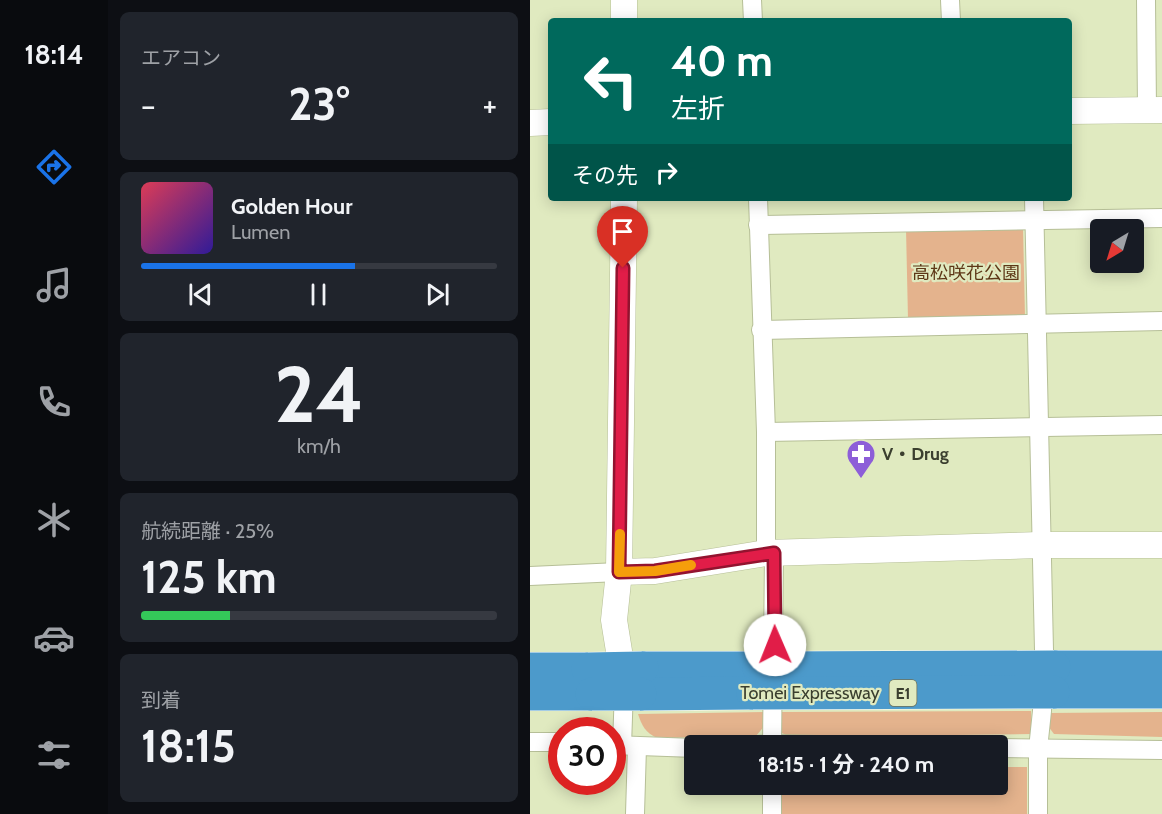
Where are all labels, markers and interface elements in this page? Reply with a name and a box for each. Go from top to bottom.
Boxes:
text: 40 m [671,35,773,87]
text: 18:14 [25,38,84,71]
icon: left [572,42,650,120]
text: エアコン [141,46,221,70]
text: 23° [288,77,350,131]
text: − [141,85,156,125]
text: + [482,85,497,125]
text: 左折 [671,92,725,125]
icon: directions [33,146,75,188]
icon: right [650,156,683,189]
text: その先 [572,162,638,189]
text: Golden Hour [231,193,352,220]
pin [597,206,648,268]
icon: arrive [606,215,639,248]
north arrow [1090,219,1144,273]
map controls [1090,219,1144,273]
text: Lumen [231,220,290,244]
park label: 高松咲花公園 [912,262,1020,284]
icon: music [33,264,75,306]
icon: previous [184,278,217,311]
icon: pause [302,278,335,311]
icon: next [421,278,454,311]
text: 24 [274,347,364,442]
icon: phone [33,381,75,423]
text: km/h [297,434,341,458]
pharmacy icon: V・Drug [845,438,877,480]
place label: V・Drug [882,443,949,465]
icon: climate [33,499,75,541]
text: 航続距離 · 25% [141,519,274,543]
text: 125 km [141,550,277,604]
position arrow [743,613,807,677]
icon: car [33,617,75,659]
road number: E1 [890,680,916,706]
street label: Tomei Expressway [740,682,880,704]
text: 到着 [141,688,181,712]
speed limit sign: 30 [548,717,626,795]
text: 18:15 [141,719,236,773]
icon: filters [33,734,75,776]
text: 18:15 · 1 分 · 240 m [758,751,934,778]

